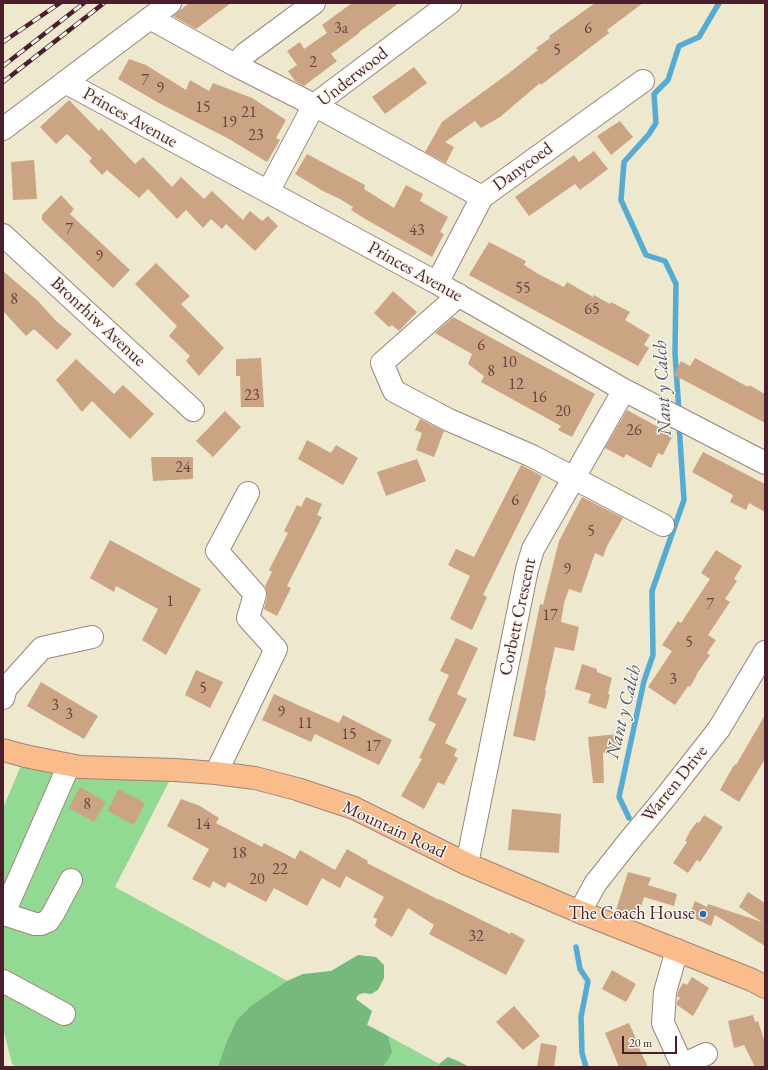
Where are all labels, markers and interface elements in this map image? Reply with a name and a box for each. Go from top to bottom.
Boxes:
house number: 3a [334,19,348,39]
house number: 6 [584,19,592,39]
house number: 5 [553,41,561,61]
street label: Underwood [313,43,393,111]
house number: 2 [309,53,317,73]
house number: 7 [141,71,149,91]
house number: 9 [156,79,164,99]
street label: Princes Avenue [79,83,181,153]
house number: 15 [195,98,211,118]
house number: 21 [241,103,257,123]
house number: 19 [221,113,237,133]
house number: 23 [248,126,264,146]
street label: Danycoed [489,138,557,196]
house number: 7 [65,220,73,240]
house number: 43 [409,221,425,241]
street label: Princes Avenue [364,237,466,307]
house number: 9 [95,247,103,267]
street label: Bronrhiw Avenue [46,272,150,372]
house number: 55 [515,279,531,299]
house number: 8 [10,290,18,310]
house number: 65 [584,300,600,320]
house number: 6 [477,336,485,356]
water label: Nant y Calch [649,340,677,436]
house number: 10 [501,353,517,373]
house number: 8 [487,362,495,382]
house number: 12 [508,375,524,395]
house number: 23 [244,386,260,406]
house number: 16 [531,388,547,408]
house number: 20 [555,402,571,422]
house number: 26 [626,421,642,441]
house number: 24 [175,458,191,478]
house number: 6 [511,491,519,511]
house number: 5 [587,522,595,542]
street label: Corbett Crescent [495,556,541,678]
house number: 9 [563,560,571,580]
house number: 1 [166,592,174,612]
house number: 7 [706,595,714,615]
house number: 17 [542,606,558,626]
house number: 5 [685,633,693,653]
water label: Nant y Calch [601,663,647,761]
house number: 3 [669,670,677,690]
house number: 5 [199,679,207,699]
house number: 3 [51,696,59,716]
house number: 9 [277,703,285,723]
house number: 3 [65,705,73,725]
house number: 11 [297,714,313,734]
house number: 15 [341,725,357,745]
house number: 17 [365,737,381,757]
street label: Warren Drive [638,741,712,827]
house number: 8 [83,795,91,815]
street label: Mountain Road [339,797,449,863]
house number: 14 [195,815,211,835]
house number: 18 [231,844,247,864]
house number: 22 [272,860,288,880]
house number: 20 [249,870,265,890]
place label: The Coach House [569,903,695,925]
marker: The Coach House [698,909,708,919]
house number: 32 [468,927,484,947]
scale bar [624,1028,679,1054]
text: 20 m [629,1035,652,1051]

